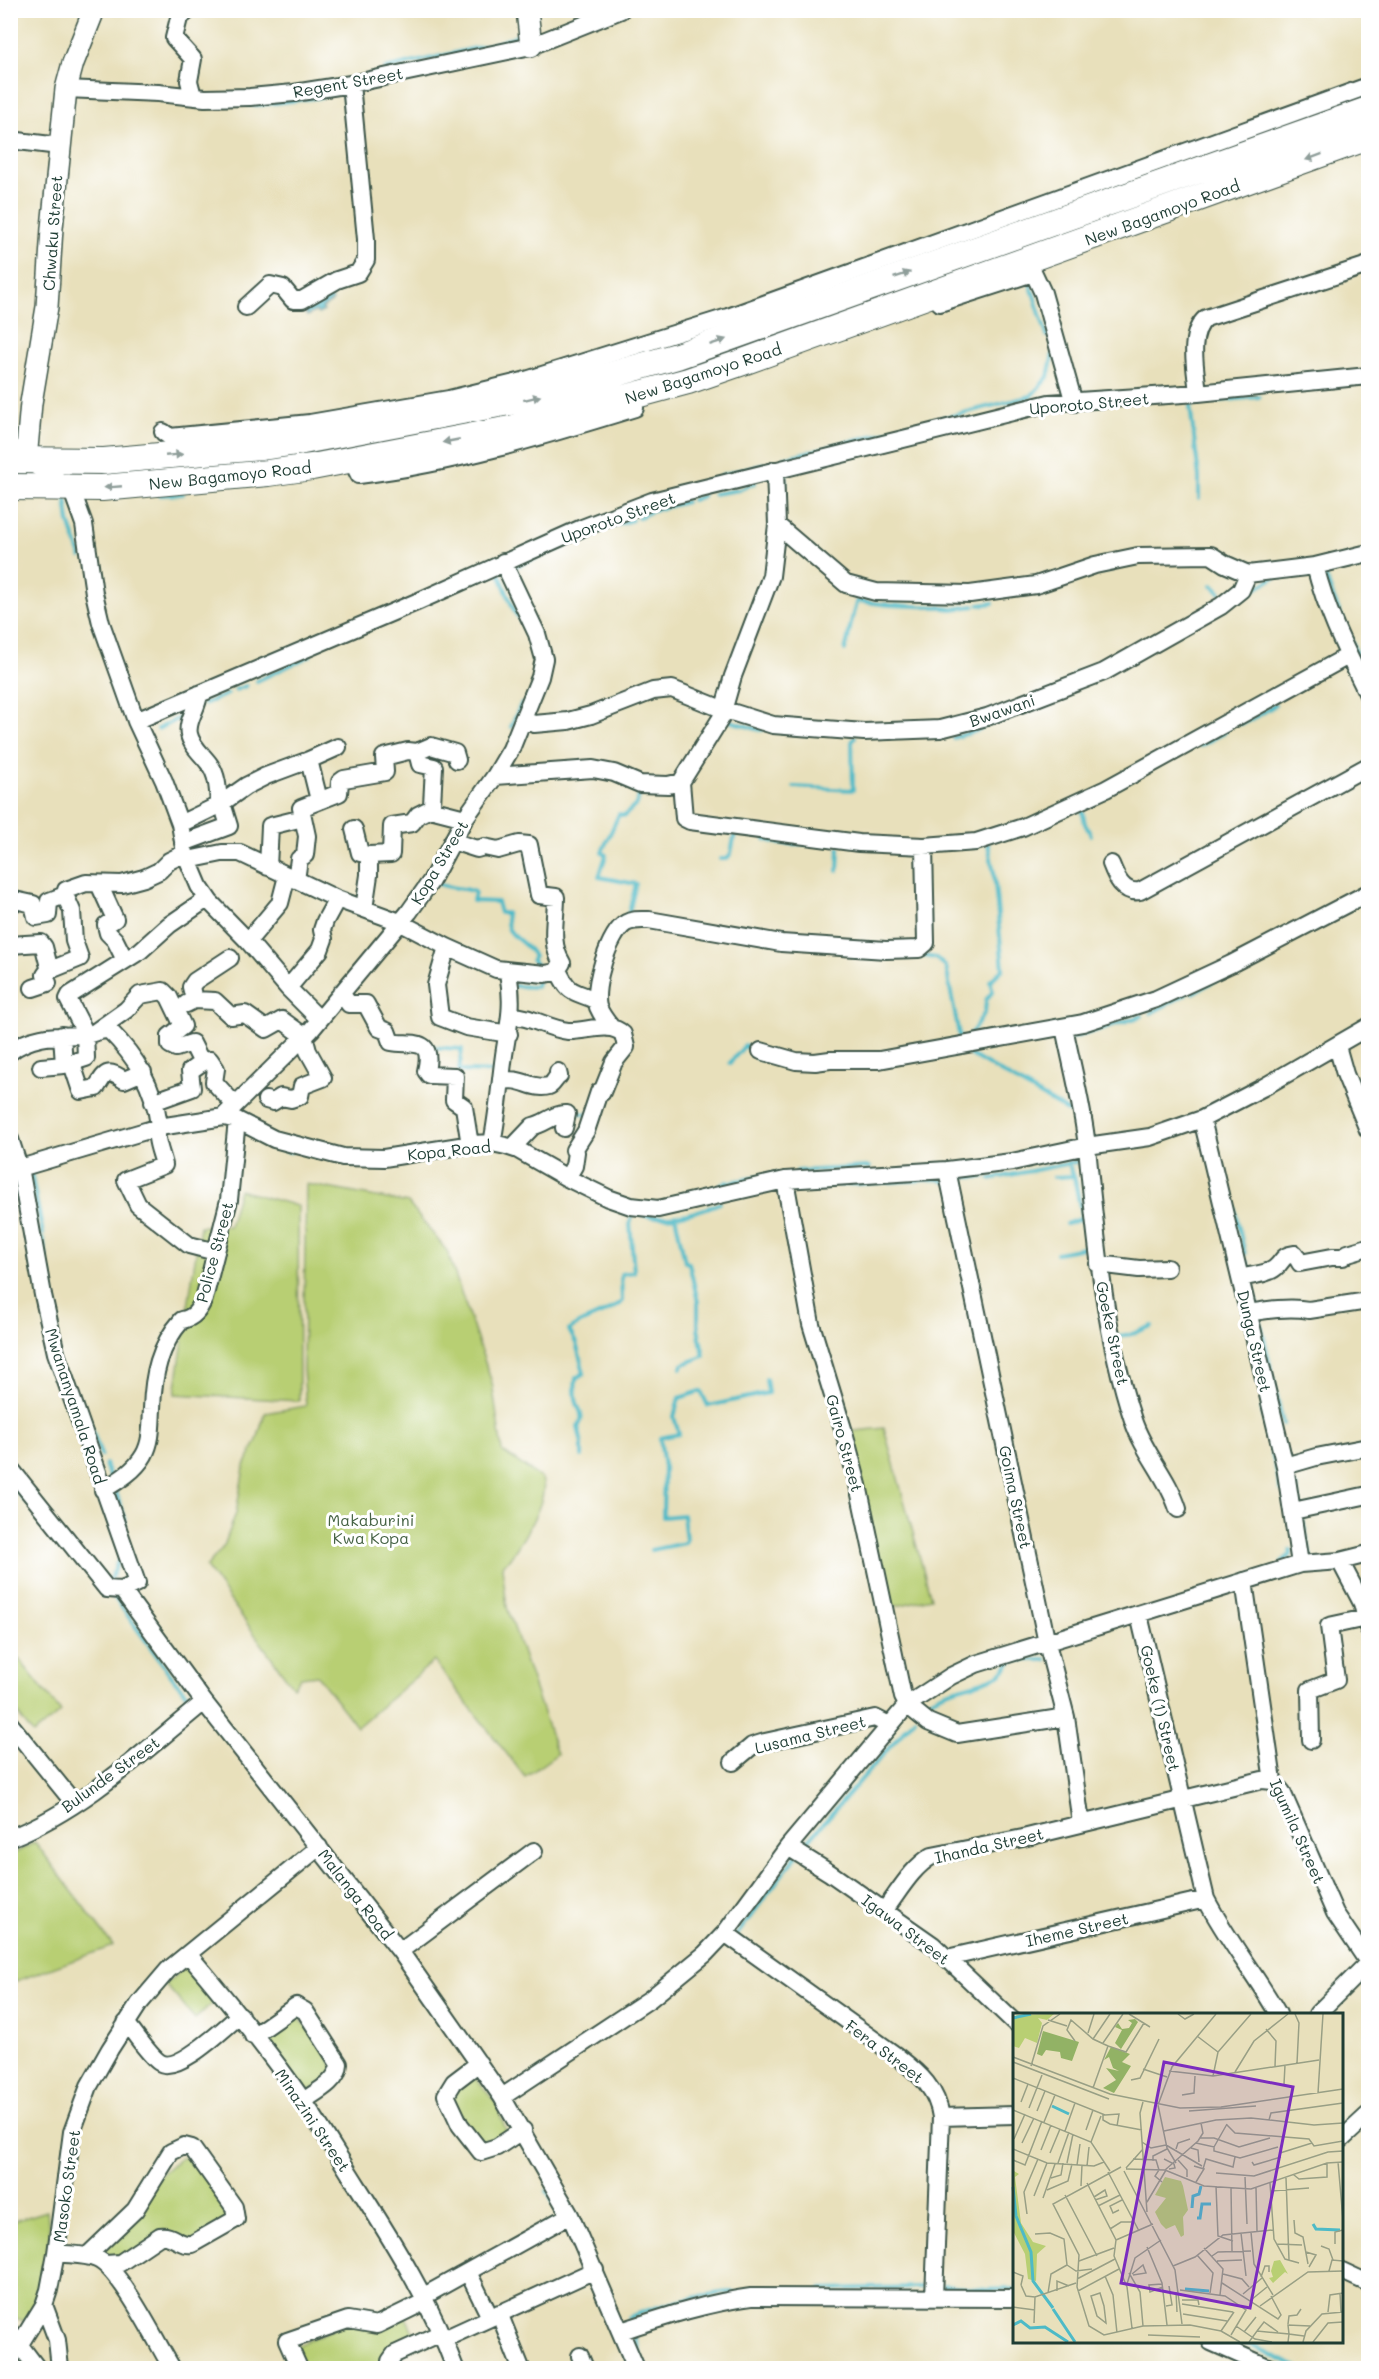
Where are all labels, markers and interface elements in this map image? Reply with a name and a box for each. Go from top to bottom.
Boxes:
street label: Regent Street [291,62,405,102]
one-way arrow [1304,152,1322,162]
street label: Chwaku Street [37,174,67,292]
street label: New Bagamoyo Road [1082,174,1242,250]
one-way arrow [893,270,911,280]
one-way arrow [710,336,728,346]
street label: New Bagamoyo Road [622,338,784,408]
street label: Uporoto Street [1028,387,1150,419]
one-way arrow [523,392,541,402]
one-way arrow [441,437,460,446]
one-way arrow [164,450,183,460]
street label: New Bagamoyo Road [148,456,312,494]
one-way arrow [103,482,122,492]
street label: Uporoto Street [558,487,678,547]
street label: Bwawani [966,689,1038,731]
street label: Kopa Street [406,816,472,908]
street label: Kopa Road [406,1135,492,1165]
street label: Police Street [190,1199,238,1305]
street label: Goeke Street [1092,1279,1134,1387]
street label: Dunga Street [1233,1288,1277,1394]
street label: Mwananyamala Road [41,1325,111,1487]
street label: Gairo Street [822,1392,868,1494]
street label: Goima Street [995,1443,1037,1551]
park label: Makaburini Kwa Kopa [328,1509,414,1548]
street label: Goeke (1) Street [1136,1643,1186,1773]
street label: Lusama Street [752,1710,868,1758]
street label: Bulunde Street [57,1731,163,1817]
street label: Igumila Street [1265,1775,1331,1887]
street label: Ihanda Street [933,1822,1045,1868]
street label: Malanga Road [314,1844,398,1944]
street label: Igawa Street [858,1889,954,1969]
street label: Iheme Street [1024,1907,1130,1951]
inset map [1013,2013,1343,2343]
street label: Fera Street [842,2015,928,2087]
street label: Minazini Street [271,2064,355,2176]
street label: Masoko Street [48,2128,84,2244]

